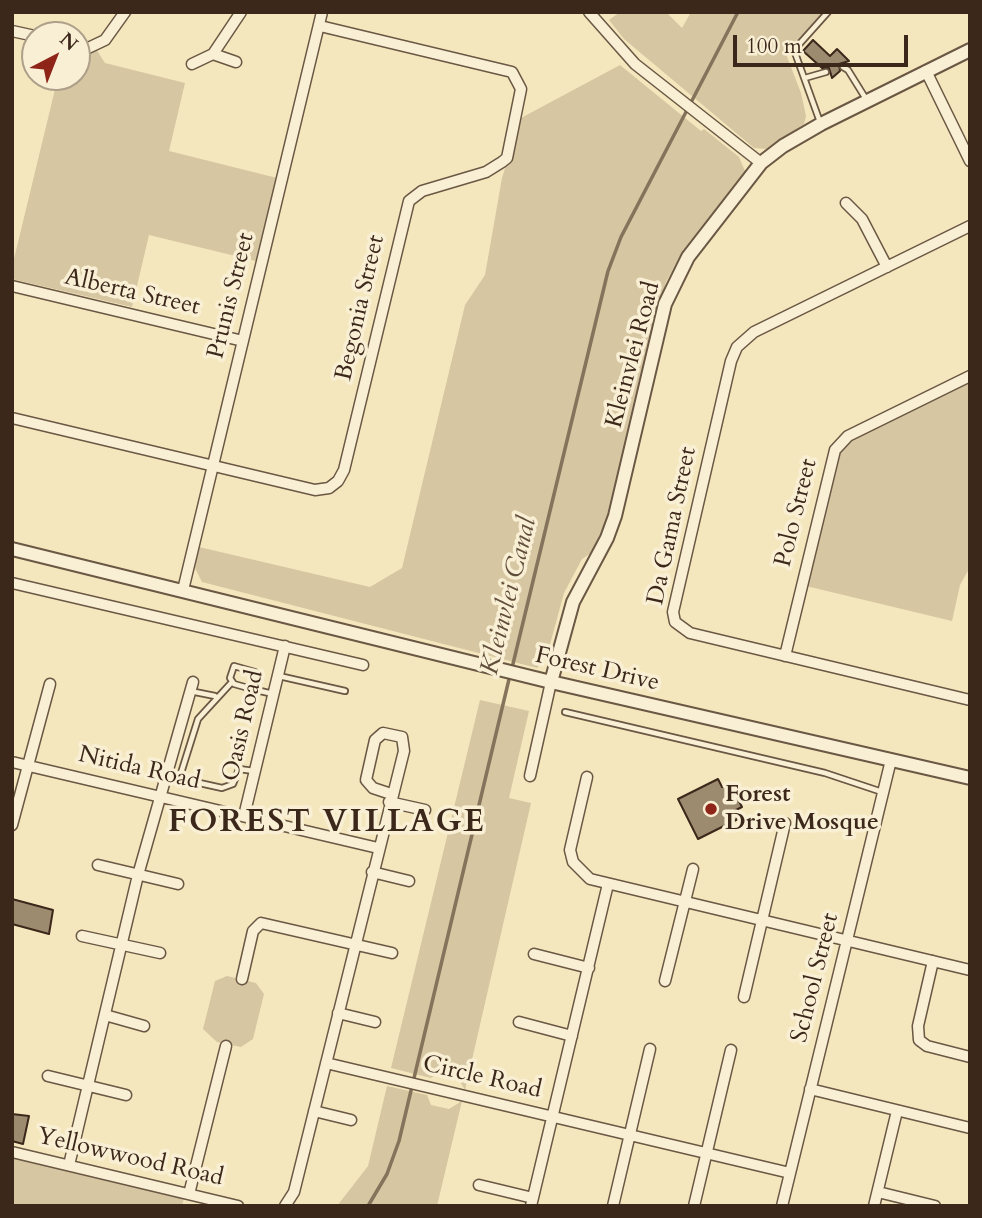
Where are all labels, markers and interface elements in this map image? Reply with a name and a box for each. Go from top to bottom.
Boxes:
north arrow [21,21,91,91]
scale bar [737,21,912,65]
text: N [54,27,84,57]
text: 100 m [746,32,802,61]
street label: Prunis Street [202,230,262,362]
street label: Begonia Street [330,232,392,384]
street label: Alberta Street [62,263,202,323]
street label: Kleinvlei Road [601,279,667,431]
street label: Da Gama Street [642,444,704,608]
street label: Polo Street [770,456,824,570]
water label: Kleinvlei Canal [475,514,545,678]
street label: Forest Drive [532,642,662,698]
street label: Oasis Road [217,668,271,784]
street label: Nitida Road [75,741,203,797]
place label: Forest Drive Mosque [725,781,879,837]
marker: Forest Drive Mosque [703,801,719,817]
district label: FOREST VILLAGE [170,805,484,843]
street label: School Street [786,910,846,1046]
street label: Circle Road [420,1050,544,1106]
street label: Yellowwood Road [34,1123,226,1193]

